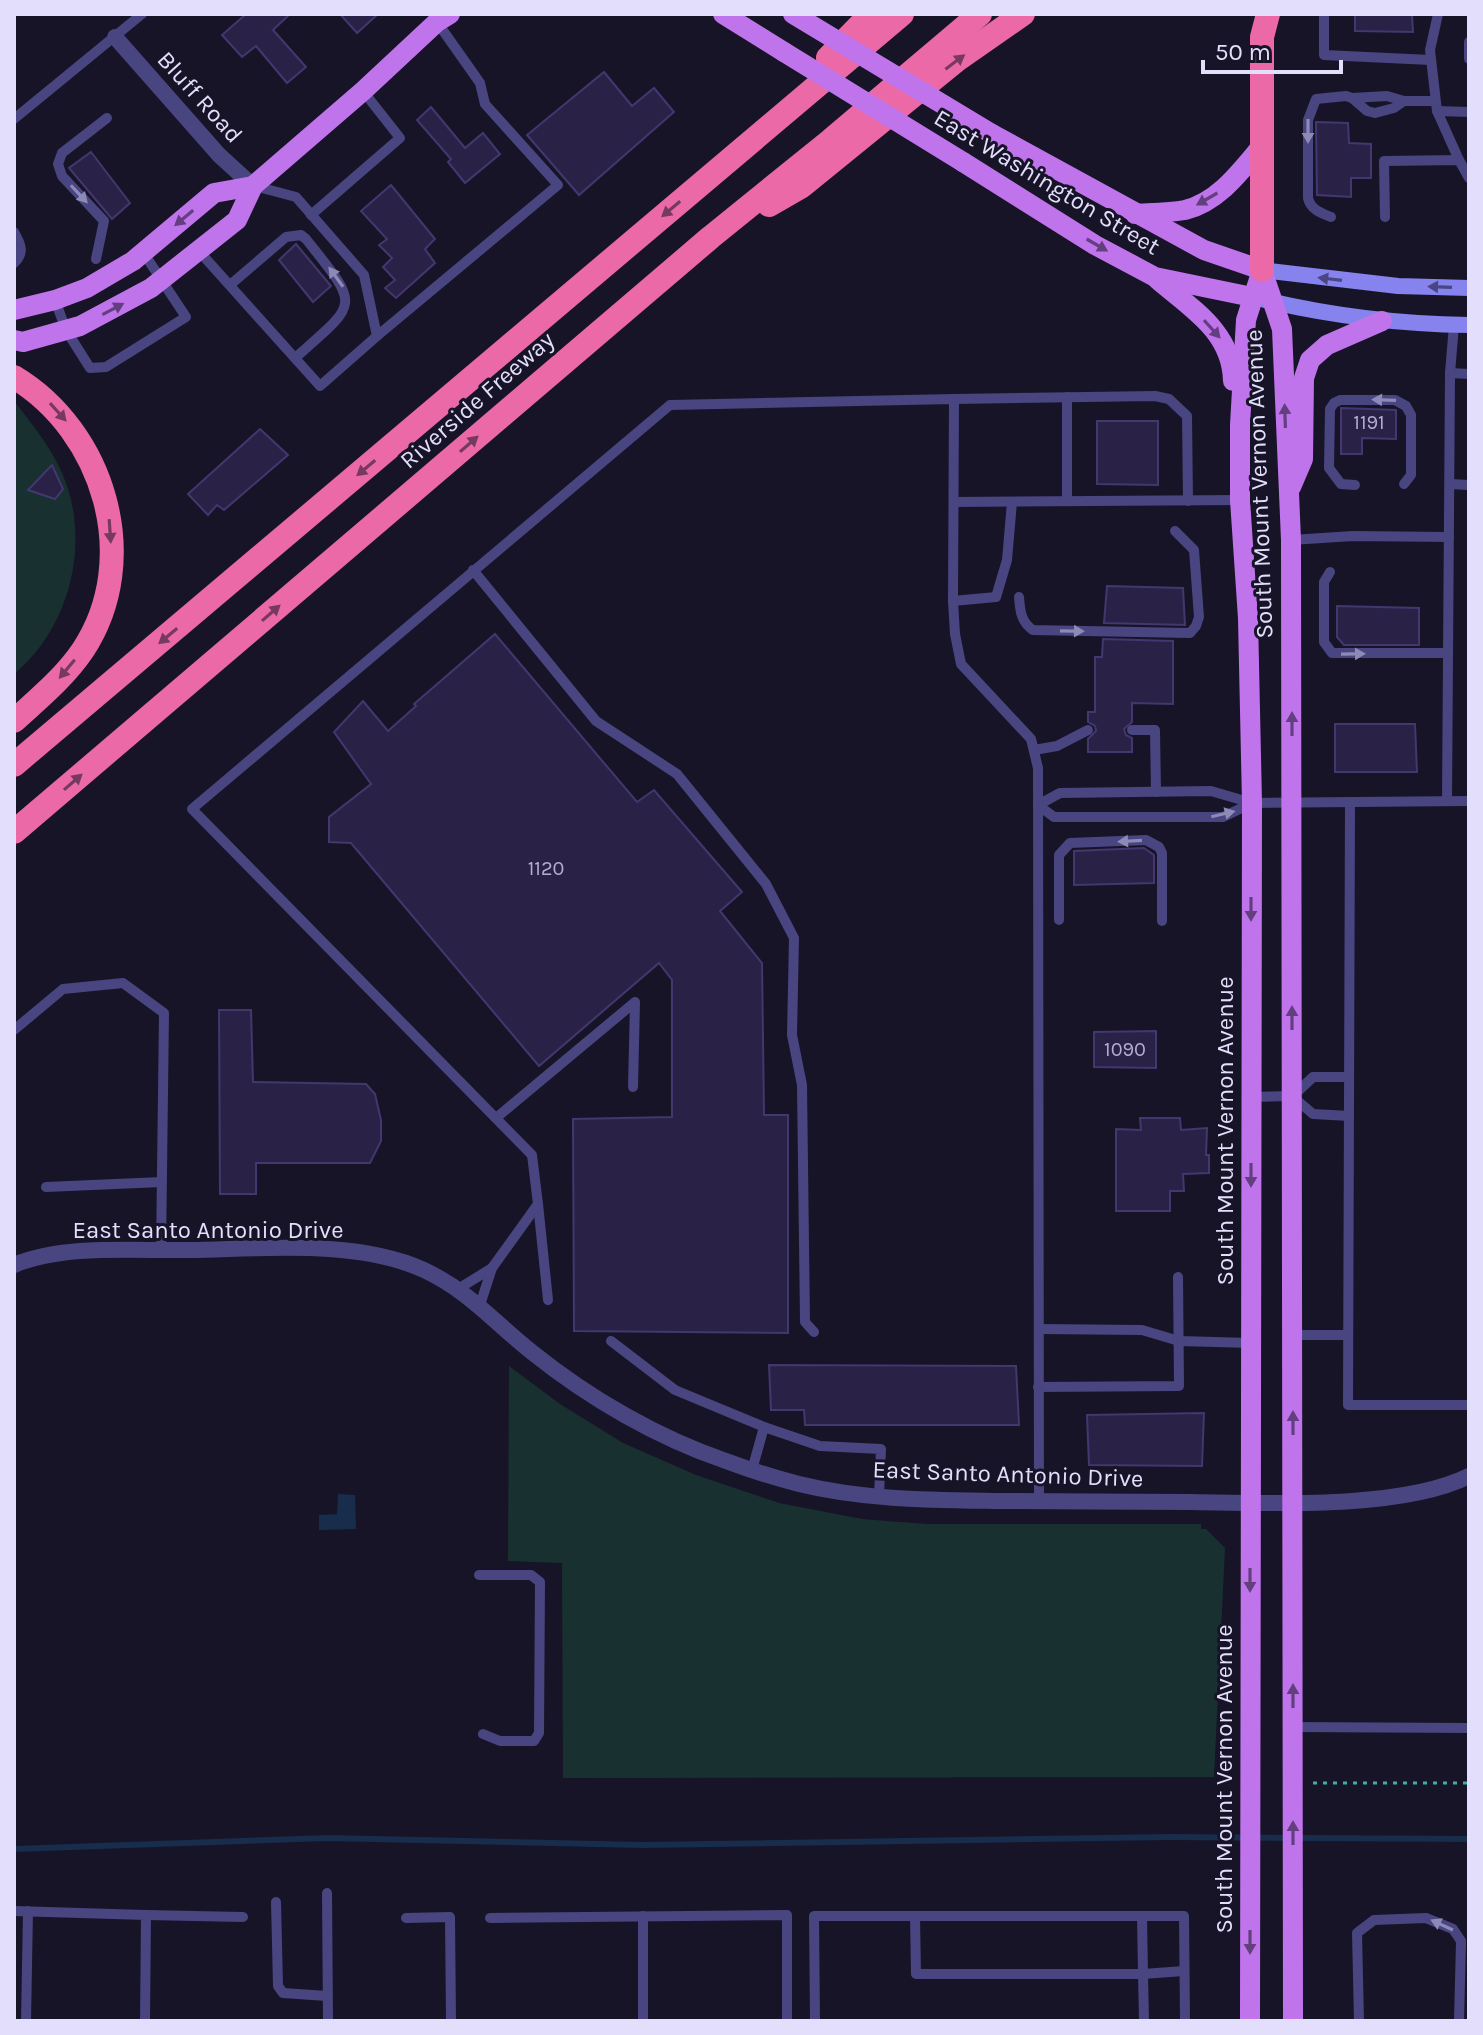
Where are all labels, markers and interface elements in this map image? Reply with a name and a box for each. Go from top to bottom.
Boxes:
scale bar [1203,24,1341,74]
text: 50 m [1215,38,1271,66]
street label: Bluff Road [152,45,248,149]
one-way arrow [945,55,966,71]
street label: East Washington Street [929,103,1165,261]
one-way arrow [1302,119,1314,145]
one-way arrow [69,184,87,203]
one-way arrow [1196,192,1218,206]
one-way arrow [661,199,681,217]
one-way arrow [175,209,195,226]
one-way arrow [1086,238,1109,252]
one-way arrow [328,266,344,288]
one-way arrow [1317,272,1342,285]
one-way arrow [1427,281,1452,294]
one-way arrow [102,302,125,315]
one-way arrow [1203,319,1221,338]
street label: Riverside Freeway [394,326,560,474]
street label: South Mount Vernon Avenue [1240,329,1278,639]
one-way arrow [1371,394,1396,407]
one-way arrow [48,403,66,422]
one-way arrow [1279,403,1292,428]
house number: 1191 [1353,411,1385,434]
one-way arrow [458,436,478,453]
one-way arrow [357,459,377,476]
one-way arrow [103,519,116,544]
one-way arrow [261,605,281,622]
one-way arrow [1060,625,1085,637]
one-way arrow [158,627,178,644]
one-way arrow [1341,647,1366,660]
one-way arrow [59,659,76,679]
one-way arrow [1286,711,1298,736]
one-way arrow [63,774,83,791]
one-way arrow [1211,807,1236,820]
one-way arrow [1117,834,1142,847]
house number: 1120 [528,857,564,880]
one-way arrow [1245,897,1257,922]
street label: South Mount Vernon Avenue [1211,976,1239,1286]
one-way arrow [1286,1005,1298,1030]
house number: 1090 [1104,1038,1146,1061]
one-way arrow [1245,1163,1257,1188]
street label: East Santo Antonio Drive [73,1216,344,1244]
one-way arrow [1287,1410,1299,1435]
street label: East Santo Antonio Drive [872,1455,1144,1493]
one-way arrow [1244,1568,1256,1593]
street label: South Mount Vernon Avenue [1210,1624,1238,1934]
one-way arrow [1287,1683,1299,1708]
one-way arrow [1287,1820,1299,1845]
one-way arrow [1430,1918,1453,1932]
one-way arrow [1244,1930,1256,1955]

